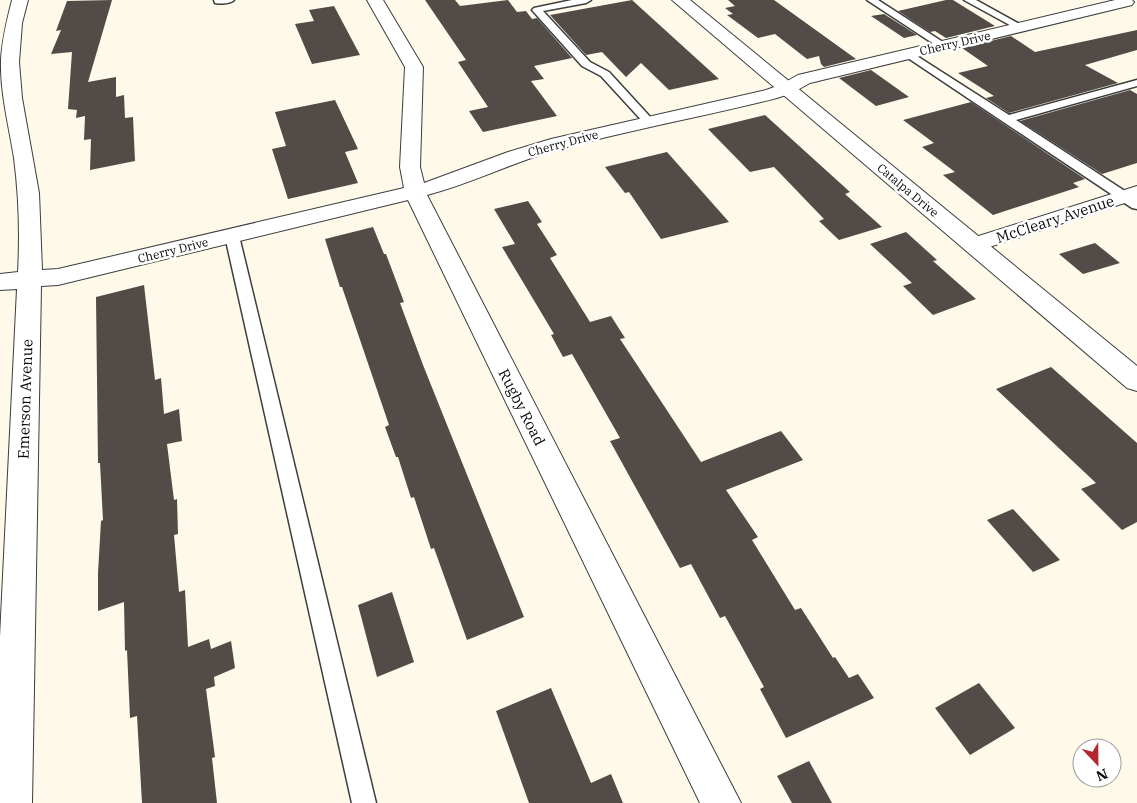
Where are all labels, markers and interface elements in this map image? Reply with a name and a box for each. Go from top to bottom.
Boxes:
street label: Cherry Drive [918,28,992,58]
street label: Cherry Drive [526,126,600,160]
street label: Catalpa Drive [874,160,942,220]
street label: McCleary Avenue [994,191,1116,247]
street label: Cherry Drive [136,234,210,266]
street label: Emerson Avenue [13,339,37,459]
street label: Rugby Road [495,365,549,449]
north arrow [1072,738,1122,788]
text: N [1093,765,1110,785]

